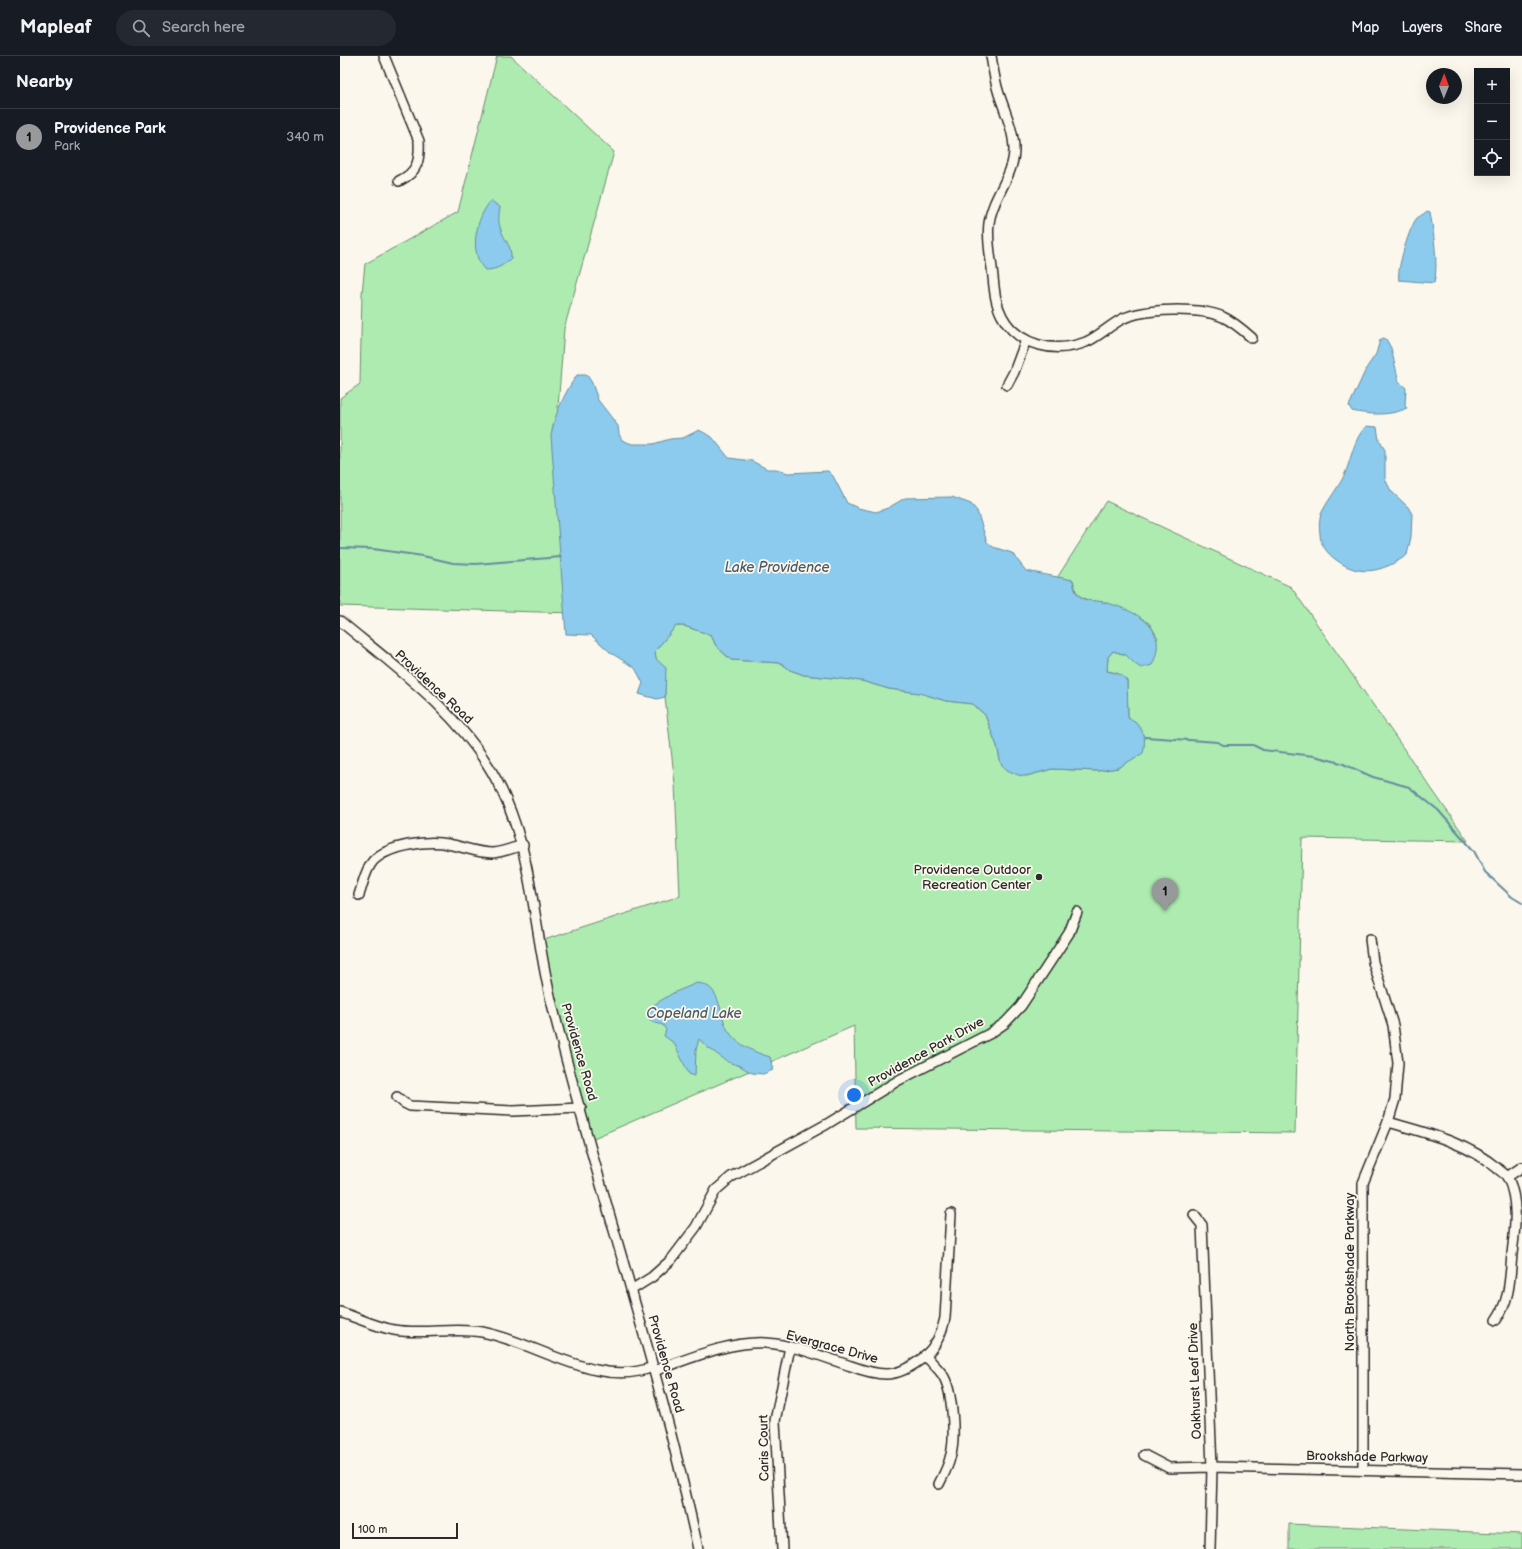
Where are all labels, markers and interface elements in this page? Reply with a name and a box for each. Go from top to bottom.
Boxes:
search box [116,10,396,46]
text: Mapleaf [20,16,92,39]
icon: search [130,17,152,39]
text: Search here [162,18,245,37]
text: Map [1351,19,1379,36]
text: Layers [1401,19,1443,36]
text: Share [1465,19,1502,36]
north arrow [1426,68,1462,104]
map controls [1474,68,1510,176]
button: + [1474,68,1510,104]
text: Nearby [16,72,73,92]
button: − [1474,104,1510,140]
text: Providence Park [54,119,166,138]
text: 1 [26,129,32,145]
text: 340 m [286,129,324,145]
text: Park [54,138,80,154]
button: locate [1474,140,1510,176]
water label: Lake Providence [724,559,830,576]
street label: Providence Road [392,647,476,727]
place label: Providence Outdoor Recreation Center [914,862,1031,893]
marker: Providence Outdoor Recreation Center [1034,872,1044,882]
pin: 1 [1152,878,1178,911]
street label: Providence Road [557,1001,601,1103]
water label: Copeland Lake [646,1005,742,1022]
street label: Providence Park Drive [865,1013,987,1091]
your location [844,1085,864,1105]
street label: North Brookshade Parkway [1342,1193,1358,1351]
street label: Providence Road [644,1313,688,1415]
street label: Oakhurst Leaf Drive [1185,1322,1205,1440]
street label: Evergrace Drive [784,1327,880,1367]
street label: Caris Court [755,1414,773,1482]
street label: Brookshade Parkway [1306,1448,1428,1466]
scale bar [352,1521,458,1540]
text: 100 m [358,1523,387,1536]

